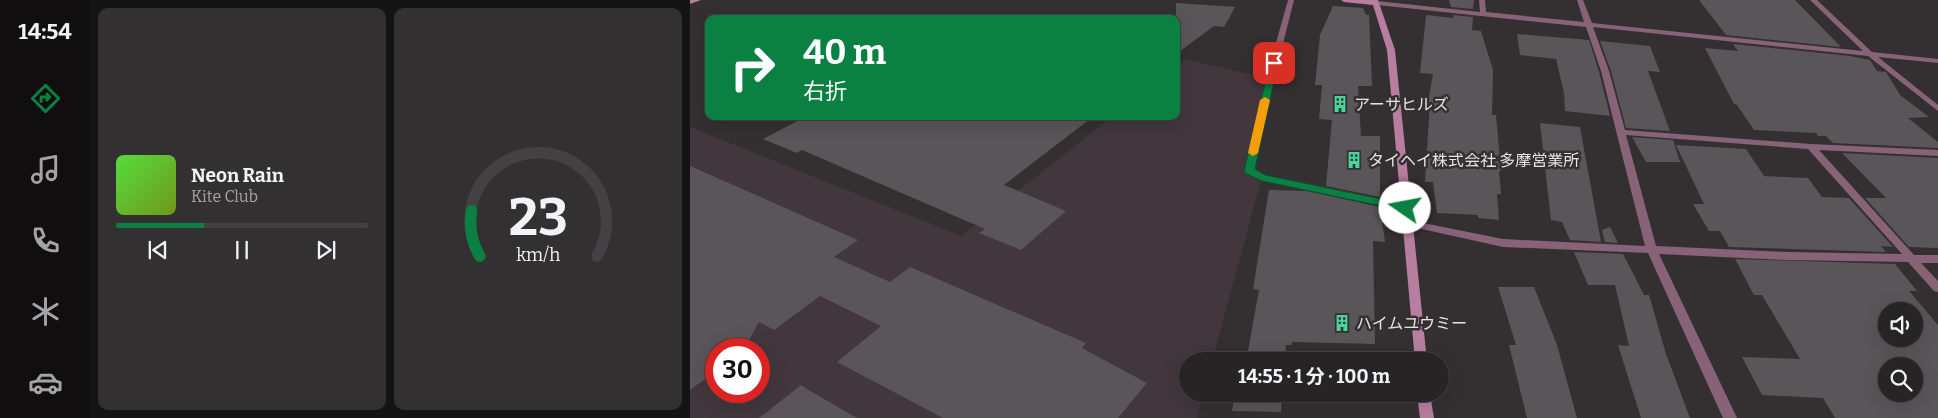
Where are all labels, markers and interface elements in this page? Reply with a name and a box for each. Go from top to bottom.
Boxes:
text: 14:54 [18,18,72,45]
text: 40 m [803,31,886,73]
icon: right [720,35,785,100]
pin [1253,42,1295,84]
icon: arrive [1260,49,1288,77]
text: 右折 [803,78,847,105]
icon: directions [28,81,63,116]
building icon: アーサヒルズ [1330,94,1350,114]
place label: アーサヒルズ [1354,95,1449,114]
building icon: タイヘイ株式会社 多摩営業所 [1344,150,1364,170]
place label: タイヘイ株式会社 多摩営業所 [1368,151,1579,170]
icon: music [28,152,63,187]
text: Neon Rain [191,164,284,187]
position arrow [1378,181,1430,233]
text: 23 [508,186,568,249]
text: Kite Club [191,187,258,206]
icon: phone [28,223,63,258]
icon: previous [144,236,172,264]
icon: pause [228,236,256,264]
icon: next [312,236,340,264]
text: km/h [516,244,560,266]
icon: climate [28,294,63,329]
map controls [1878,302,1923,402]
button: sound [1878,302,1923,347]
building icon: ハイムユウミー [1332,313,1352,333]
place label: ハイムユウミー [1356,314,1467,333]
speed limit sign: 30 [705,338,770,403]
button: search [1878,357,1923,402]
icon: car [28,365,63,400]
text: 14:55 · 1 分 · 100 m [1238,365,1390,388]

